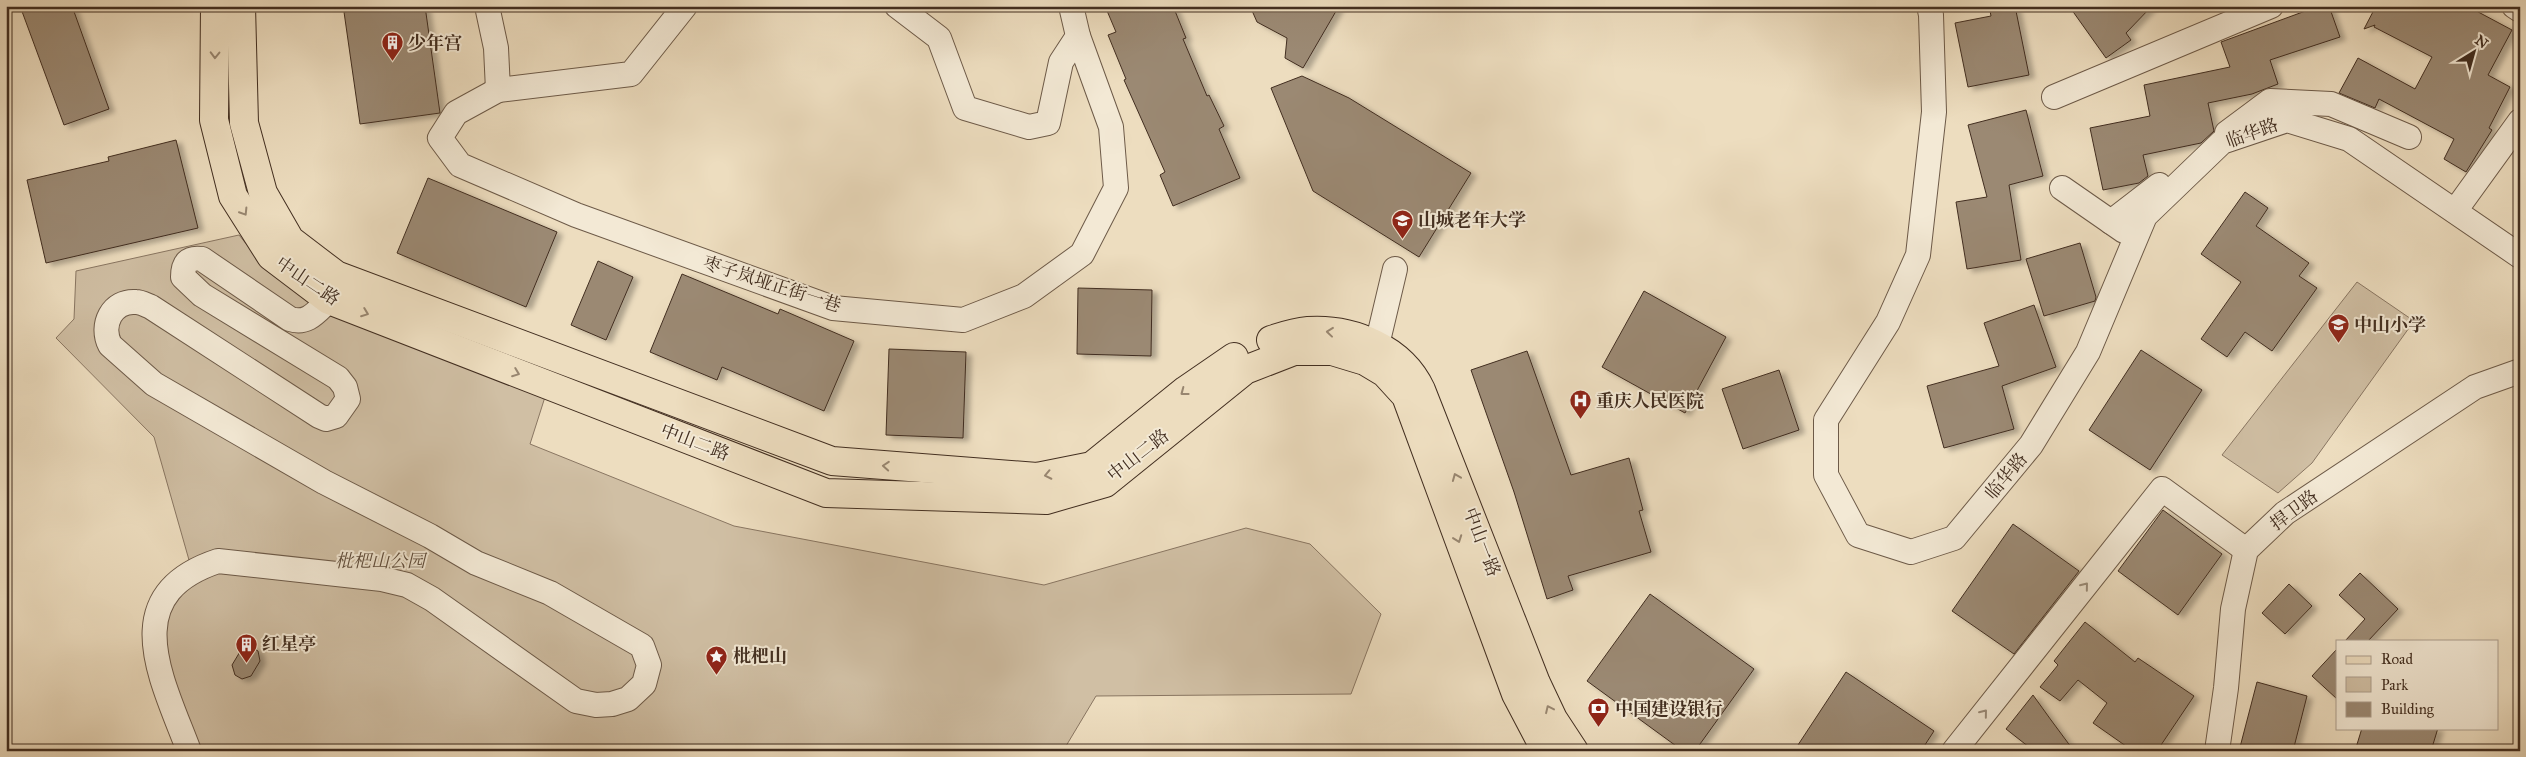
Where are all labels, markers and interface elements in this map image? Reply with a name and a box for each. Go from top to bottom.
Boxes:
north arrow [2448,28,2498,78]
building icon: 少年宫 [380,31,404,62]
place label: 少年宫 [408,32,462,54]
text: N [2472,32,2491,52]
one-way arrow [209,51,220,59]
street label: 临华路 [2223,113,2281,153]
one-way arrow [237,207,247,216]
school or university icon: 山城老年大学 [1390,208,1414,239]
place label: 山城老年大学 [1418,209,1526,231]
street label: 枣子岚垭正街一巷 [700,251,844,317]
street label: 中山二路 [272,252,344,310]
one-way arrow [360,308,368,318]
school or university icon: 中山小学 [2326,313,2350,344]
place label: 中山小学 [2354,314,2426,336]
one-way arrow [1326,327,1334,338]
one-way arrow [511,366,520,377]
one-way arrow [1180,386,1190,395]
hospital icon: 重庆人民医院 [1568,389,1592,420]
place label: 重庆人民医院 [1596,390,1704,412]
street label: 中山二路 [657,419,733,465]
street label: 中山二路 [1103,424,1173,486]
street label: 临华路 [1980,448,2032,504]
one-way arrow [882,460,890,471]
one-way arrow [1044,469,1052,479]
one-way arrow [1452,473,1462,482]
street label: 捍卫路 [2266,485,2322,535]
street label: 中山一路 [1459,504,1505,580]
one-way arrow [1452,534,1462,543]
park label: 枇杷山公园 [335,550,428,572]
one-way arrow [2080,582,2089,591]
building icon: 红星亭 [234,632,258,663]
place label: 红星亭 [262,633,316,655]
legend [2336,640,2498,730]
place icon: 枇杷山 [705,644,729,675]
place label: 枇杷山 [733,645,787,667]
text: Road [2381,650,2413,668]
text: Park [2381,676,2408,694]
bank icon: 中国建设银行 [1587,697,1611,728]
place label: 中国建设银行 [1615,698,1723,720]
text: Building [2381,700,2435,718]
one-way arrow [1544,705,1555,714]
one-way arrow [1979,709,1988,718]

